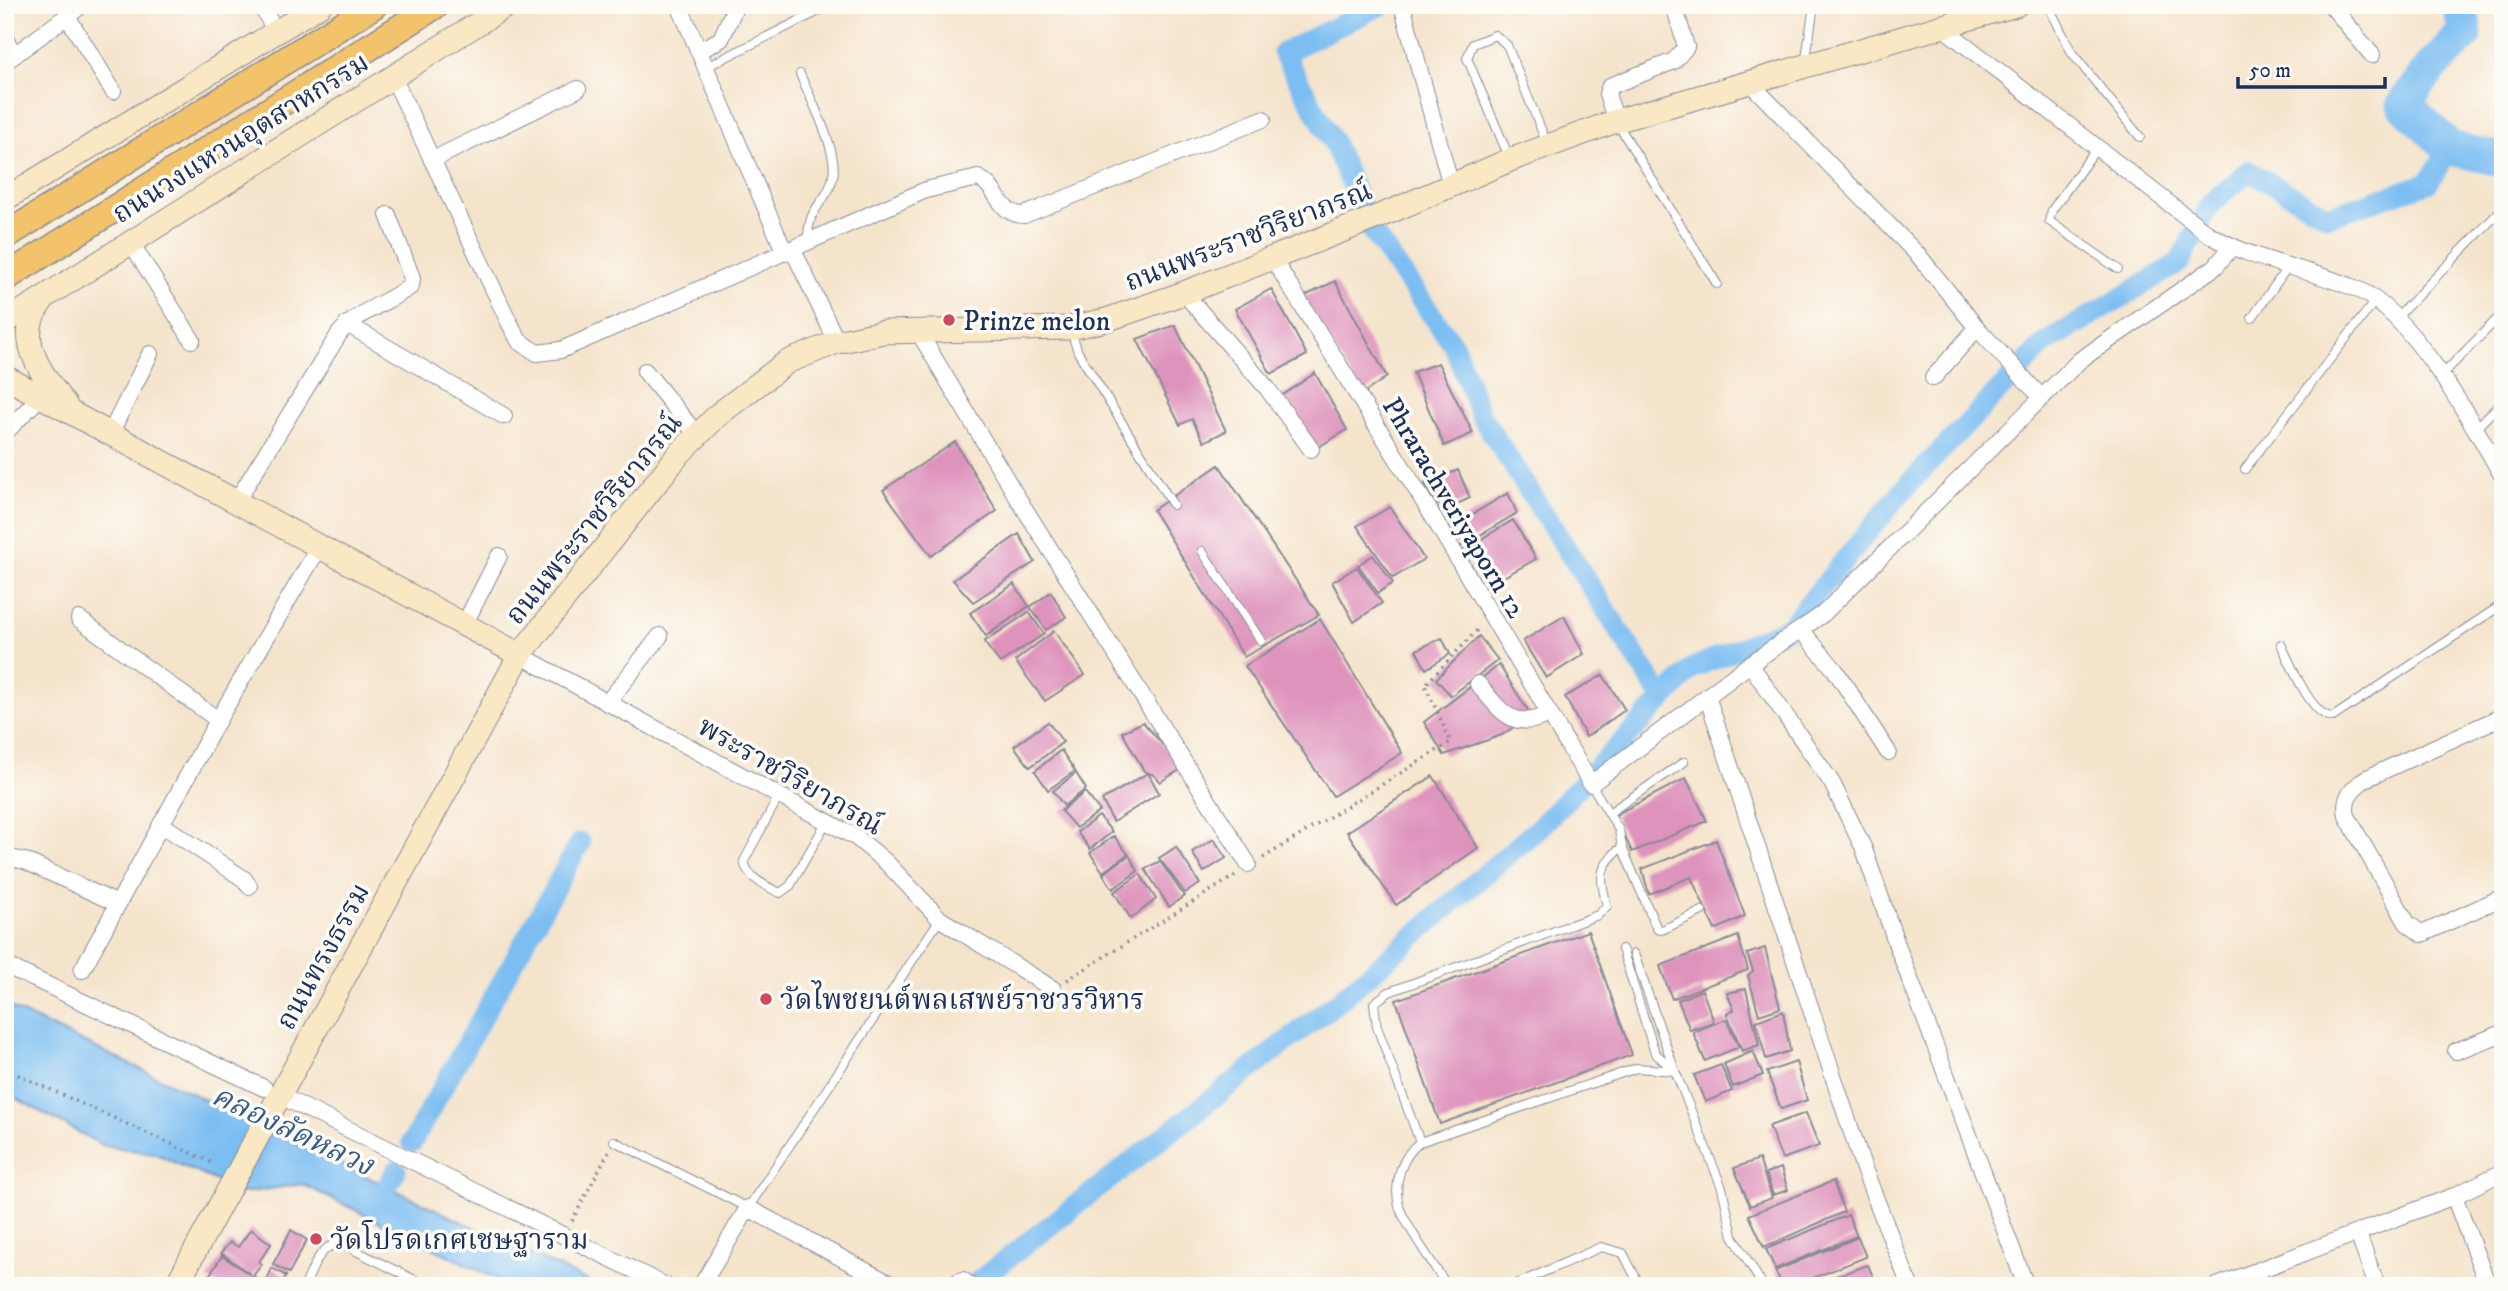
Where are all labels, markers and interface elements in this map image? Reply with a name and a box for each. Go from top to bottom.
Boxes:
street label: ถนนวงแหวนอุตสาหกรรม [106,45,376,232]
scale bar [2238,46,2386,90]
text: 50 m [2249,58,2291,84]
street label: ถนนพระราชวิริยาภรณ์ [1120,173,1377,300]
place label: Prinze melon [963,304,1111,339]
marker: Prinze melon [941,312,957,328]
street label: Phrarachveriyaporn 12 [1374,391,1534,625]
street label: ถนนพระราชวิริยาภรณ์ [498,406,690,632]
street label: พระราชวิริยาภรณ์ [691,709,889,843]
street label: ถนนทรงธรรม [269,877,378,1036]
place label: วัดไพชยนต์พลเสพย์ราชวรวิหาร [780,980,1144,1018]
marker: วัดไพชยนต์พลเสพย์ราชวรวิหาร [758,991,774,1007]
water label: คลองลัดหลวง [206,1078,380,1185]
place label: วัดโปรดเกศเชษฐาราม [330,1220,588,1258]
marker: วัดโปรดเกศเชษฐาราม [308,1231,324,1247]

